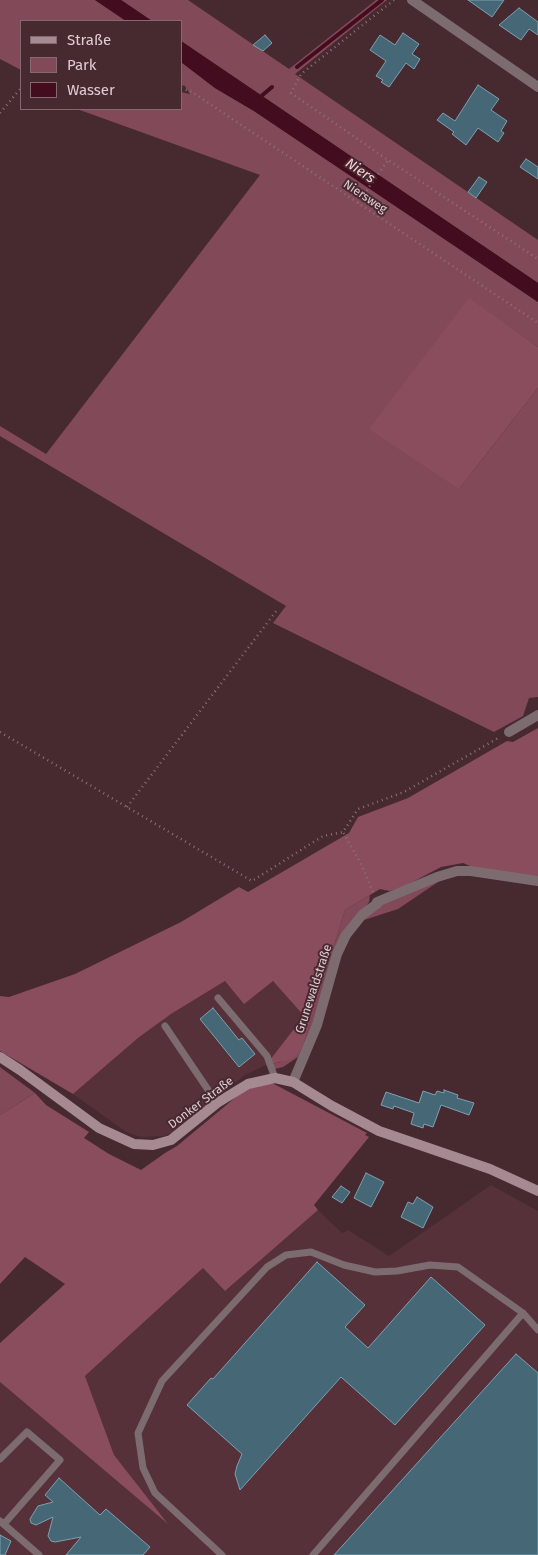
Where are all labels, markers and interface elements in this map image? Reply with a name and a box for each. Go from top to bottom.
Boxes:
legend [20,20,182,110]
text: Straße [67,31,111,49]
text: Park [67,56,97,74]
text: Wasser [67,81,115,99]
water label: Niers [342,155,378,187]
street label: Niersweg [340,177,390,217]
street label: Grunewaldstraße [293,943,335,1035]
street label: Donker Straße [166,1074,236,1132]

